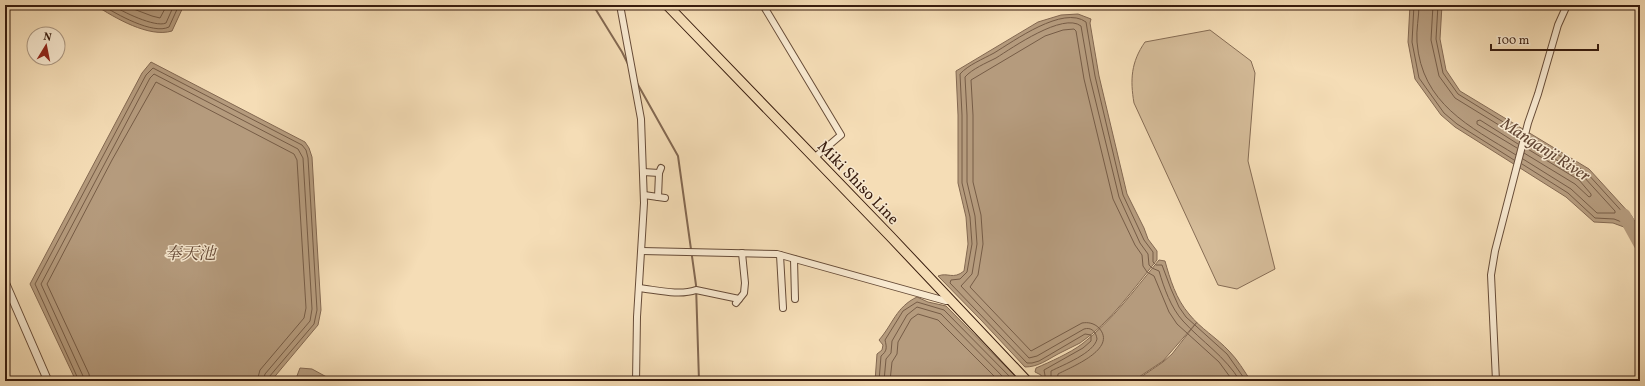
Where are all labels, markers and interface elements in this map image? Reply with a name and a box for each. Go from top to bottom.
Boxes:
north arrow [26,26,66,66]
scale bar [1491,26,1598,52]
text: N [42,30,53,46]
text: 100 m [1497,33,1530,49]
water label: Manganji River [1495,112,1595,188]
street label: Miki Shiso Line [812,137,903,230]
water label: 奉天池 [165,243,217,266]

